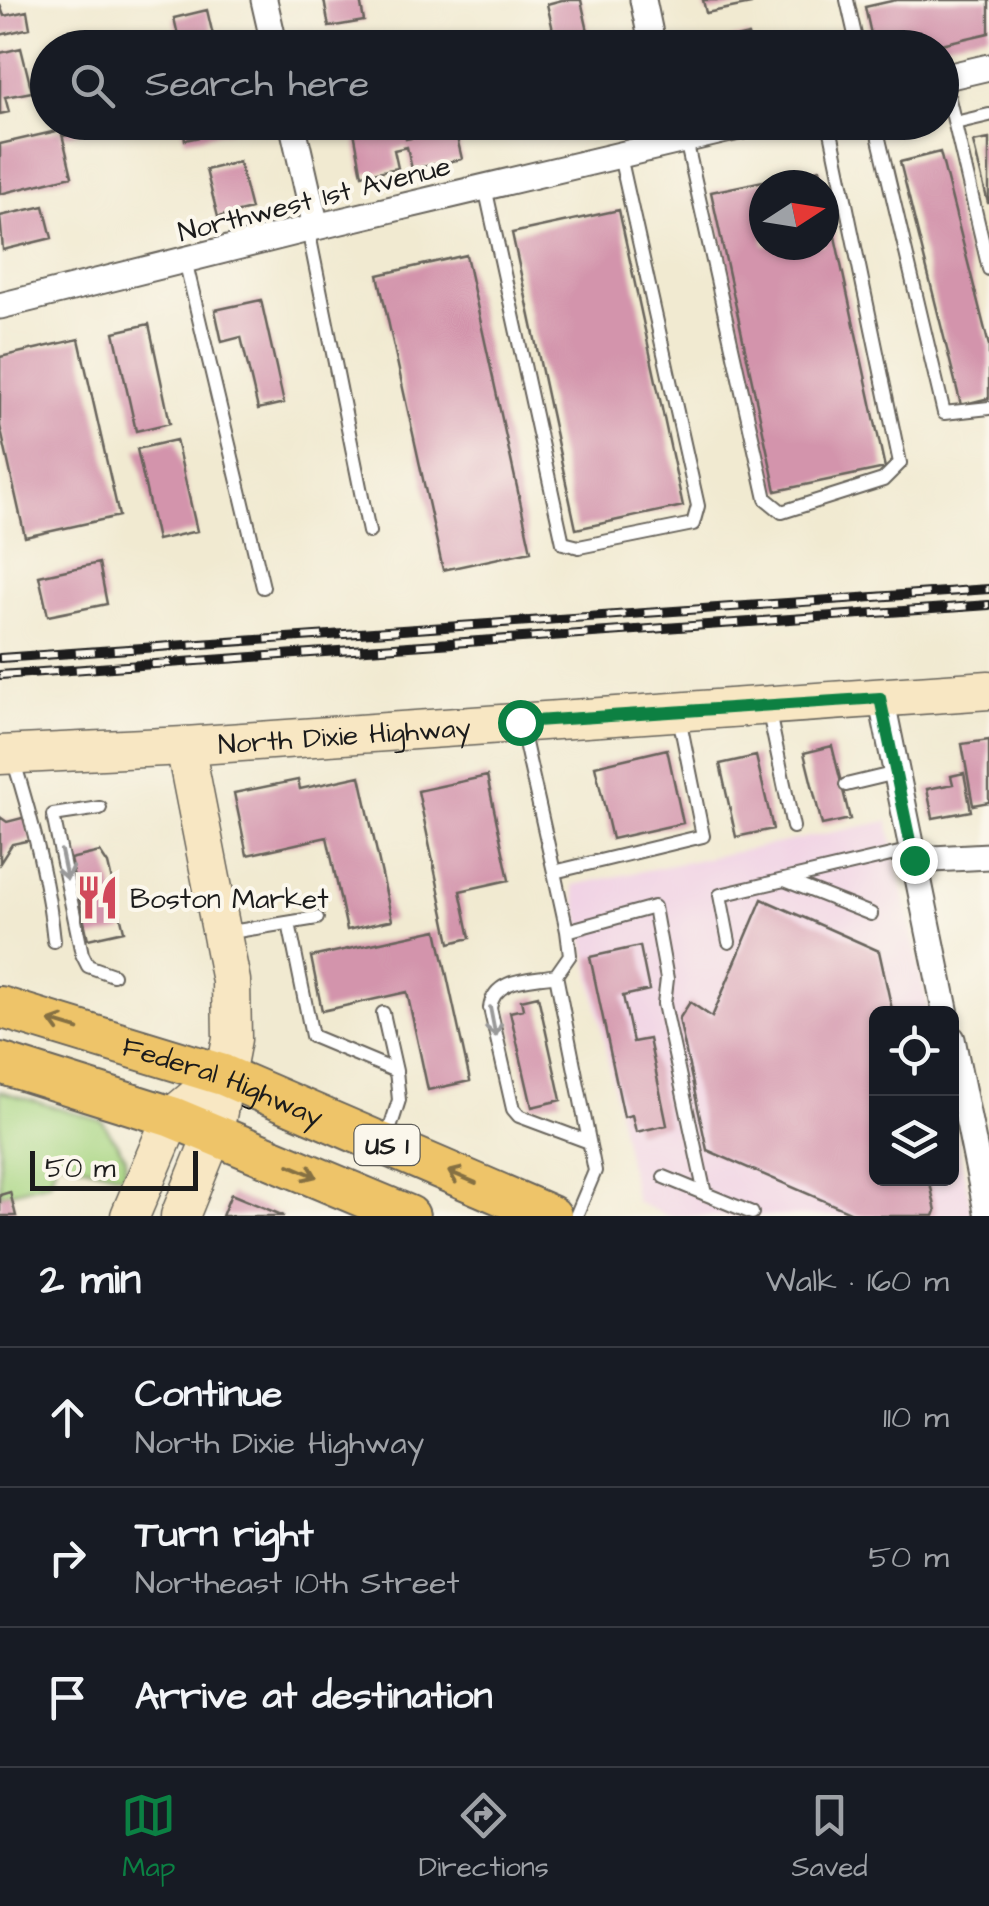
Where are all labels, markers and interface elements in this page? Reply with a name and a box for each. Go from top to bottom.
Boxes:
search box [30,30,959,140]
icon: search [65,58,120,113]
text: Search here [145,59,369,111]
street label: Northwest 1st Avenue [174,147,455,252]
north arrow [749,170,839,260]
route start [498,700,544,746]
street label: North Dixie Highway [217,708,472,765]
route end [892,838,938,884]
one-way arrow [55,848,74,880]
restaurant icon: Boston Market [73,874,121,922]
place label: Boston Market [130,880,329,919]
one-way arrow [485,1005,504,1037]
map controls [869,1006,959,1186]
button: locate [869,1006,959,1096]
one-way arrow [48,1014,80,1032]
street label: Federal Highway [118,1028,329,1139]
button: layers [869,1096,959,1186]
road number: US 1 [354,1125,420,1165]
scale bar [30,1146,198,1190]
text: 50 m [45,1149,116,1188]
one-way arrow [287,1163,318,1181]
one-way arrow [447,1167,478,1185]
text: 2 min [40,1252,141,1310]
text: Walk · 160 m [766,1259,949,1304]
text: Continue [135,1369,282,1421]
icon: ahead [40,1390,95,1445]
text: 110 m [883,1395,949,1440]
text: North Dixie Highway [135,1421,424,1466]
text: Turn right [135,1509,314,1561]
icon: right [40,1530,95,1585]
text: 50 m [868,1535,949,1580]
text: Northeast 10th Street [135,1561,460,1606]
icon: arrive [40,1670,95,1725]
text: Arrive at destination [135,1671,492,1723]
tab: Map [121,1788,176,1887]
tab: Directions [419,1788,549,1887]
tab: Saved [791,1788,868,1887]

